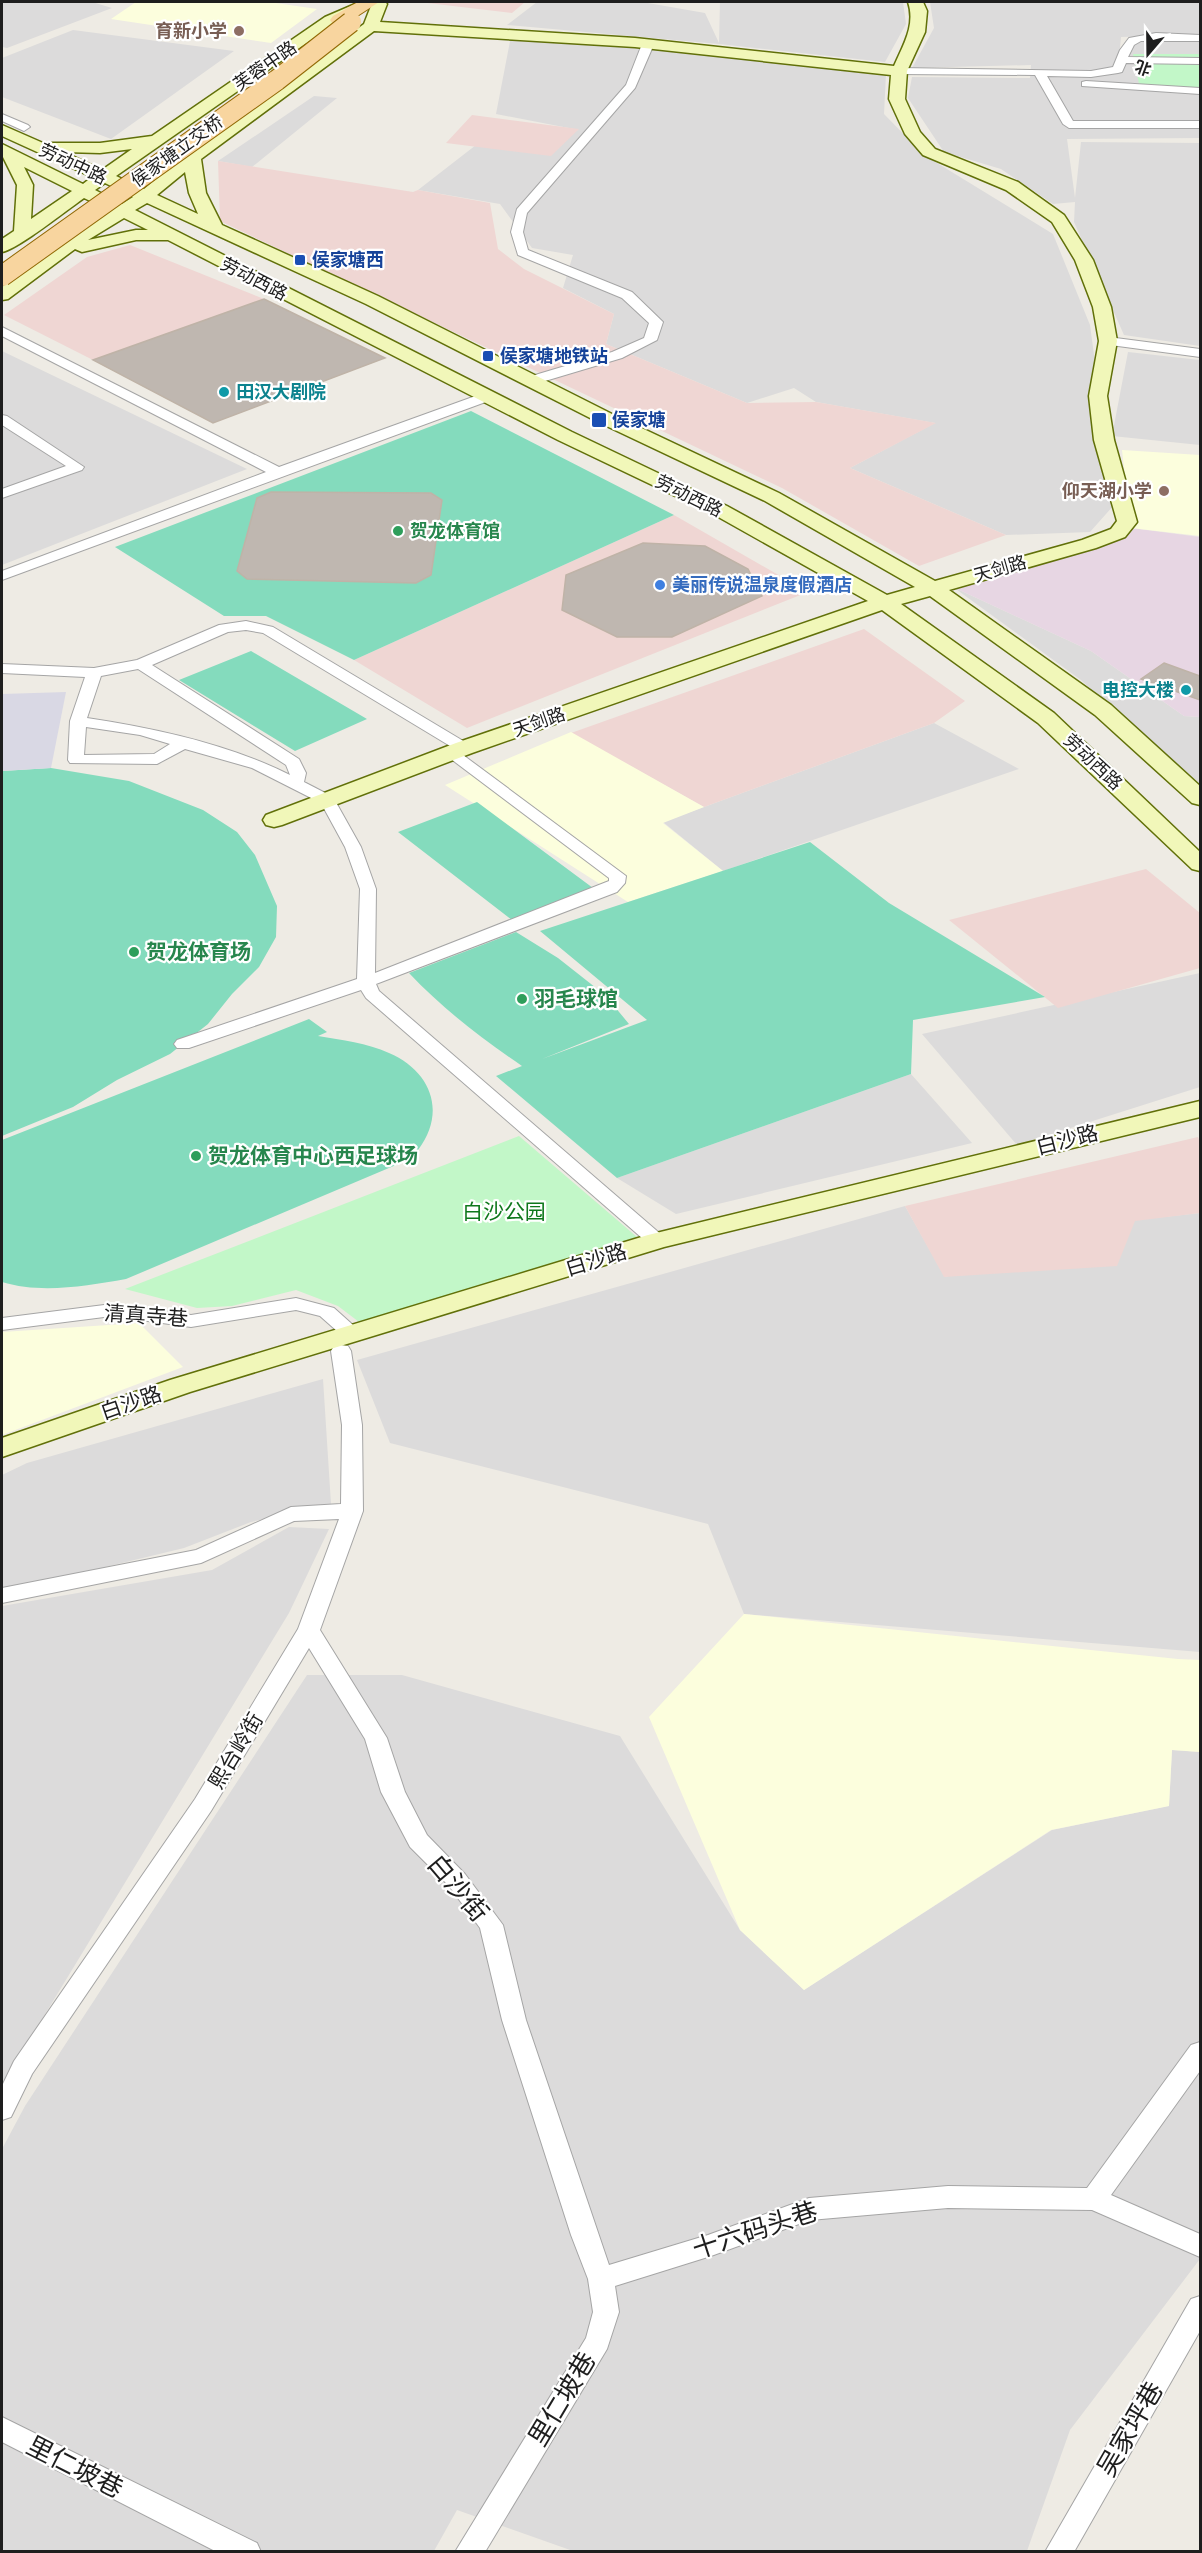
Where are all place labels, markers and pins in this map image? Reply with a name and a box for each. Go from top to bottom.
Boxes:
place label: 育新小学 [155,19,227,41]
marker: 育新小学 [232,24,246,38]
place label: 侯家塘西 [312,248,384,270]
marker: 侯家塘西 [293,253,307,267]
place label: 侯家塘地铁站 [500,344,608,366]
marker: 侯家塘地铁站 [481,349,495,363]
place label: 田汉大剧院 [236,380,326,402]
marker: 田汉大剧院 [217,385,231,399]
place label: 侯家塘 [612,408,666,430]
marker: 侯家塘 [590,411,608,429]
place label: 仰天湖小学 [1062,479,1152,501]
marker: 仰天湖小学 [1157,484,1171,498]
place label: 贺龙体育馆 [410,519,500,541]
marker: 贺龙体育馆 [391,524,405,538]
place label: 美丽传说温泉度假酒店 [672,573,852,595]
marker: 美丽传说温泉度假酒店 [653,578,667,592]
place label: 电控大楼 [1102,678,1174,700]
marker: 电控大楼 [1179,683,1193,697]
place label: 贺龙体育场 [146,938,251,963]
marker: 贺龙体育场 [127,945,141,959]
place label: 羽毛球馆 [534,985,618,1010]
marker: 羽毛球馆 [515,992,529,1006]
place label: 贺龙体育中心西足球场 [208,1142,418,1167]
marker: 贺龙体育中心西足球场 [189,1149,203,1163]

